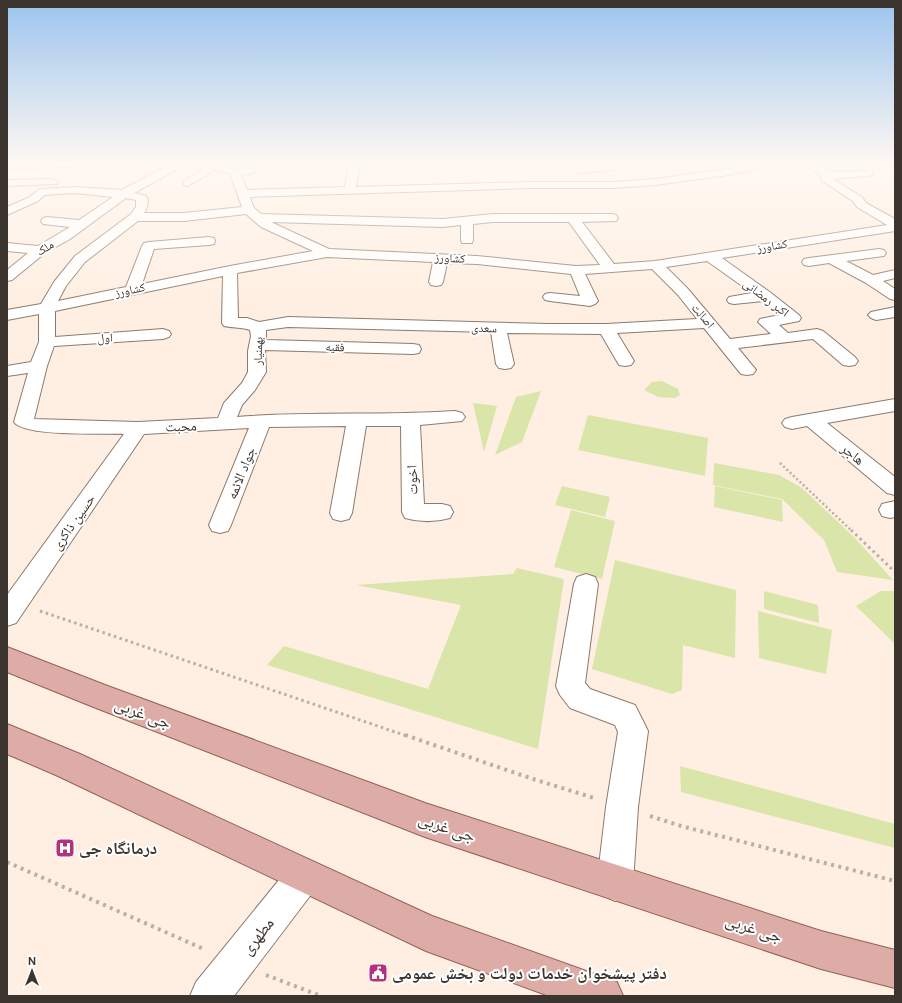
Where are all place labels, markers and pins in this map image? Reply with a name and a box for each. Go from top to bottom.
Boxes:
hospital icon: درمانگاه جی [54,837,76,859]
place label: درمانگاه جی [79,837,157,859]
public building icon: دفتر پیشخوان خدمات دولت و بخش عمومی [367,962,389,984]
place label: دفتر پیشخوان خدمات دولت و بخش عمومی [392,962,667,984]

